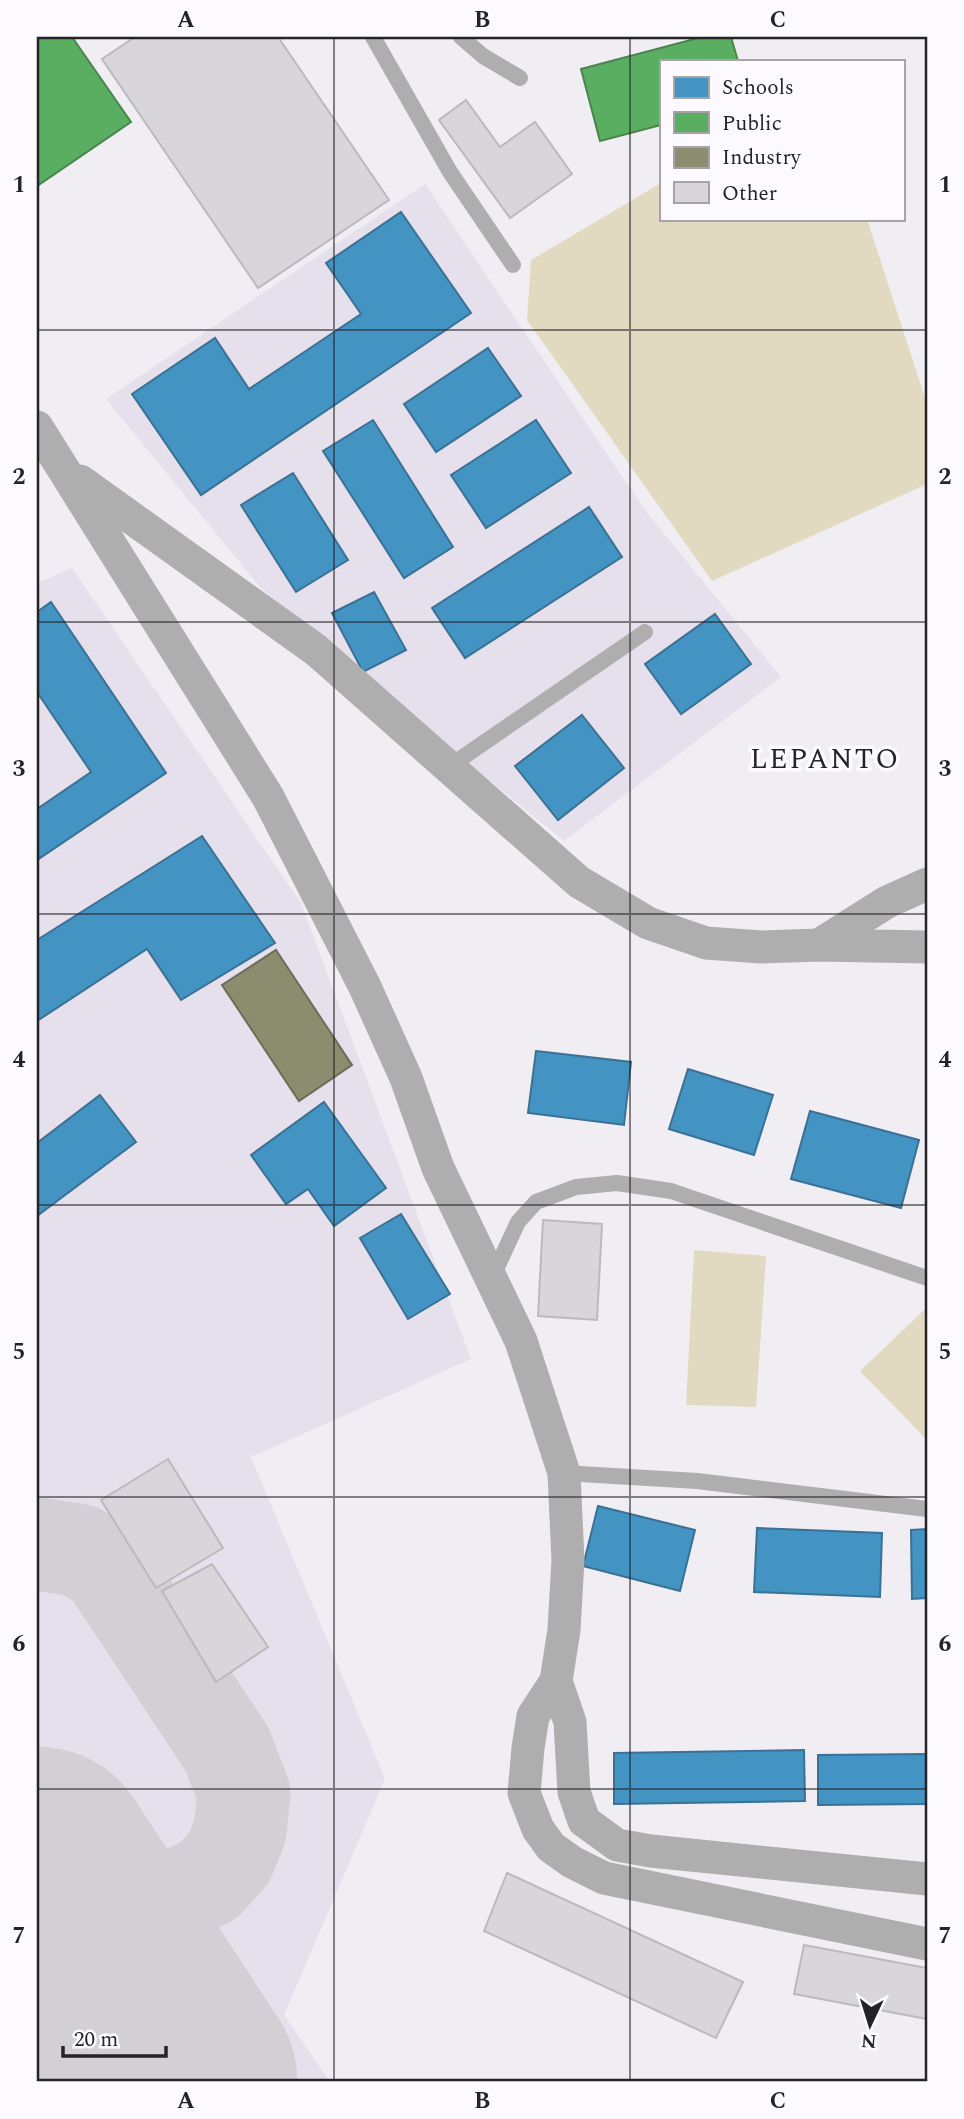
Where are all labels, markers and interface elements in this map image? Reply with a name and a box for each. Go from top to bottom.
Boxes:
text: A [177,3,195,38]
text: B [474,3,490,38]
text: C [770,3,786,38]
legend [660,60,904,220]
text: Schools [722,72,794,104]
text: Public [722,108,782,140]
text: Industry [722,142,802,174]
text: 1 [13,168,25,203]
text: 1 [939,168,951,203]
text: Other [722,178,777,210]
text: 2 [13,460,26,495]
text: 2 [939,460,952,495]
district label: LEPANTO [750,738,900,781]
text: 3 [13,752,26,787]
text: 3 [939,752,952,787]
text: 4 [13,1043,26,1078]
text: 4 [939,1043,952,1078]
text: 5 [13,1335,25,1370]
text: 5 [939,1335,951,1370]
text: 6 [13,1627,26,1662]
text: 6 [939,1627,952,1662]
text: 7 [13,1919,25,1954]
text: 7 [939,1919,951,1954]
north arrow [834,1990,904,2060]
scale bar [63,2014,166,2058]
text: 20 m [74,2024,118,2056]
text: N [860,2025,878,2055]
text: A [177,2084,195,2119]
text: B [474,2084,490,2119]
text: C [770,2084,786,2119]

